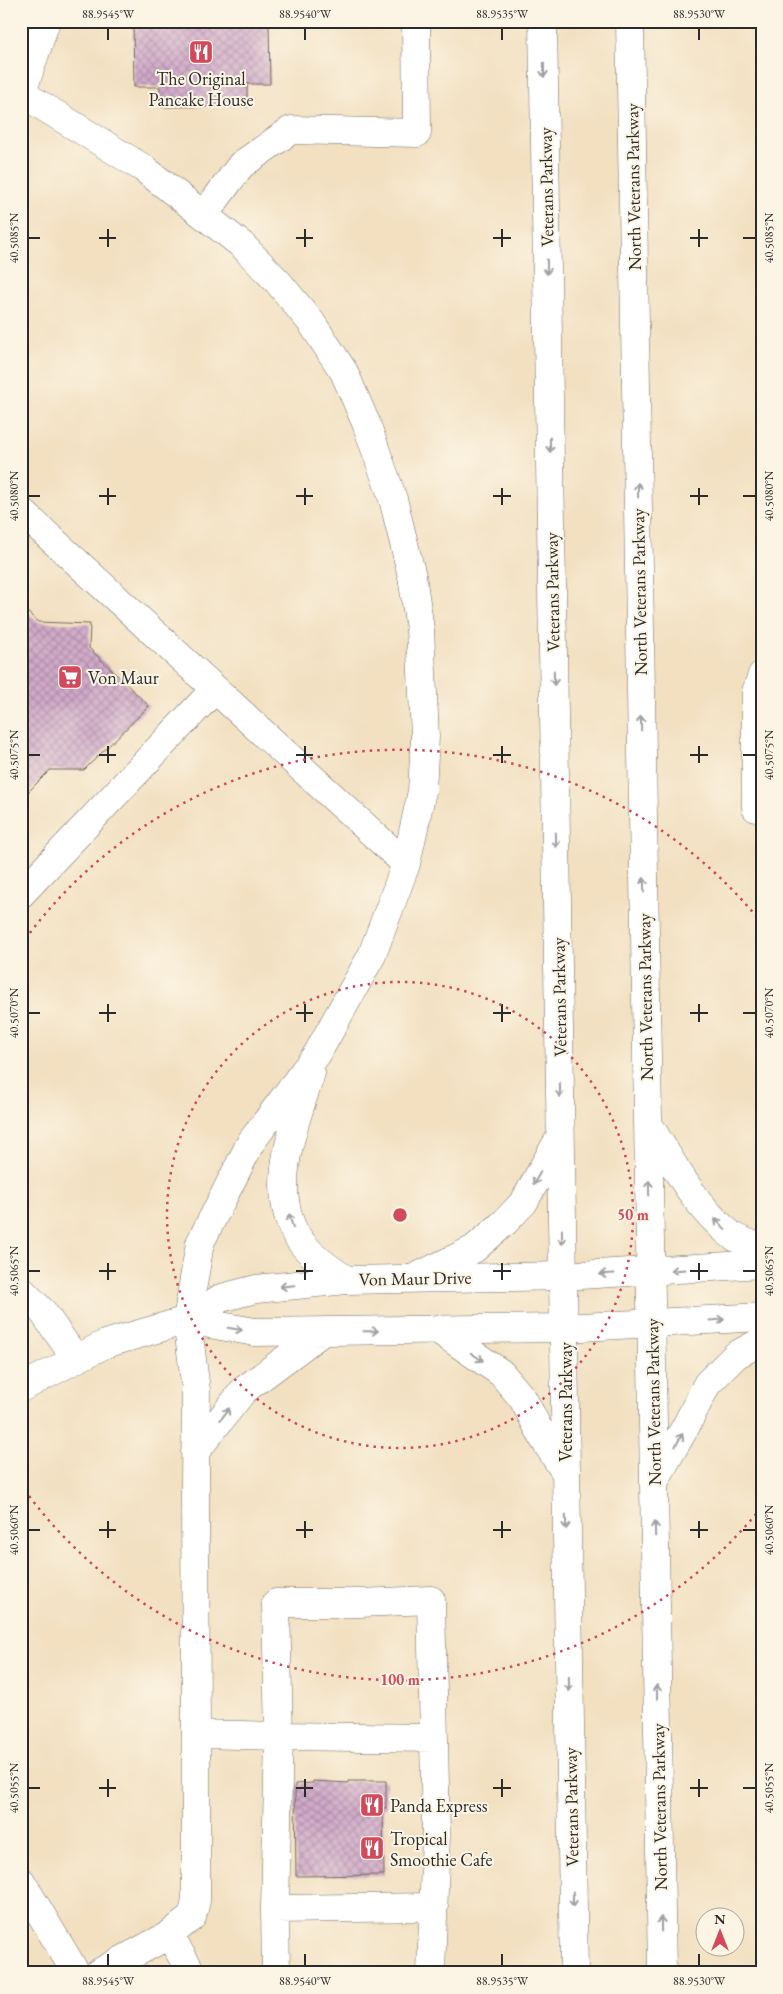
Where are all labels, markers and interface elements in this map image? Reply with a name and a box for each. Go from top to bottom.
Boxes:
text: 88.9545°W [82,6,135,22]
text: 88.9540°W [279,6,332,22]
text: 88.9535°W [476,6,529,22]
text: 88.9530°W [673,6,726,22]
restaurant icon: The Original Pancake House [188,39,214,65]
one-way arrow [539,62,549,78]
place label: The Original Pancake House [149,67,253,111]
street label: North Veterans Parkway [620,103,646,271]
street label: Veterans Parkway [533,127,559,247]
text: 40.5085°N [6,212,22,263]
text: 40.5085°N [761,212,777,263]
one-way arrow [543,259,552,275]
one-way arrow [545,437,555,453]
text: 40.5080°N [6,470,22,521]
text: 40.5080°N [761,470,777,521]
one-way arrow [633,482,642,498]
street label: North Veterans Parkway [626,508,652,676]
street label: Veterans Parkway [539,532,565,652]
supermarket icon: Von Maur [57,664,83,690]
place label: Von Maur [88,666,159,689]
one-way arrow [549,670,559,686]
one-way arrow [636,715,646,731]
text: 40.5075°N [6,729,22,780]
text: 40.5075°N [761,729,777,780]
one-way arrow [551,832,561,848]
one-way arrow [639,877,649,894]
street label: North Veterans Parkway [632,913,658,1081]
street label: Veterans Parkway [546,937,572,1057]
text: 40.5070°N [6,987,22,1038]
text: 40.5070°N [761,987,777,1038]
one-way arrow [555,1082,565,1098]
one-way arrow [532,1170,541,1185]
one-way arrow [644,1180,654,1196]
text: 50 m [617,1205,649,1224]
centre of rings [391,1206,409,1224]
one-way arrow [285,1213,295,1229]
one-way arrow [714,1218,726,1230]
one-way arrow [557,1228,567,1244]
text: 40.5065°N [6,1245,22,1296]
text: 40.5065°N [761,1245,777,1296]
one-way arrow [670,1265,686,1274]
street label: Von Maur Drive [358,1266,472,1290]
one-way arrow [599,1269,615,1278]
one-way arrow [279,1281,295,1291]
one-way arrow [709,1315,725,1324]
street label: North Veterans Parkway [640,1318,666,1486]
one-way arrow [226,1324,242,1334]
one-way arrow [363,1326,379,1335]
street label: Veterans Parkway [554,1342,577,1462]
one-way arrow [470,1351,484,1362]
one-way arrow [220,1408,231,1421]
one-way arrow [674,1433,684,1447]
text: 40.5060°N [6,1504,22,1555]
text: 40.5060°N [761,1504,777,1555]
one-way arrow [561,1513,571,1529]
one-way arrow [650,1521,660,1538]
text: 100 m [380,1670,420,1689]
one-way arrow [564,1676,574,1692]
one-way arrow [652,1684,662,1700]
street label: North Veterans Parkway [646,1723,672,1891]
street label: Veterans Parkway [558,1747,584,1867]
text: 40.5055°N [6,1762,22,1813]
text: 40.5055°N [761,1762,777,1813]
restaurant icon: Panda Express [359,1792,385,1818]
place label: Panda Express [390,1794,488,1817]
place label: Tropical Smoothie Cafe [390,1827,492,1871]
restaurant icon: Tropical Smoothie Cafe [359,1835,385,1861]
one-way arrow [568,1890,578,1907]
north arrow [696,1906,746,1956]
text: N [714,1910,726,1928]
one-way arrow [656,1916,666,1932]
text: 88.9545°W [82,1973,135,1989]
text: 88.9540°W [279,1973,332,1989]
text: 88.9535°W [476,1973,529,1989]
text: 88.9530°W [673,1973,726,1989]

